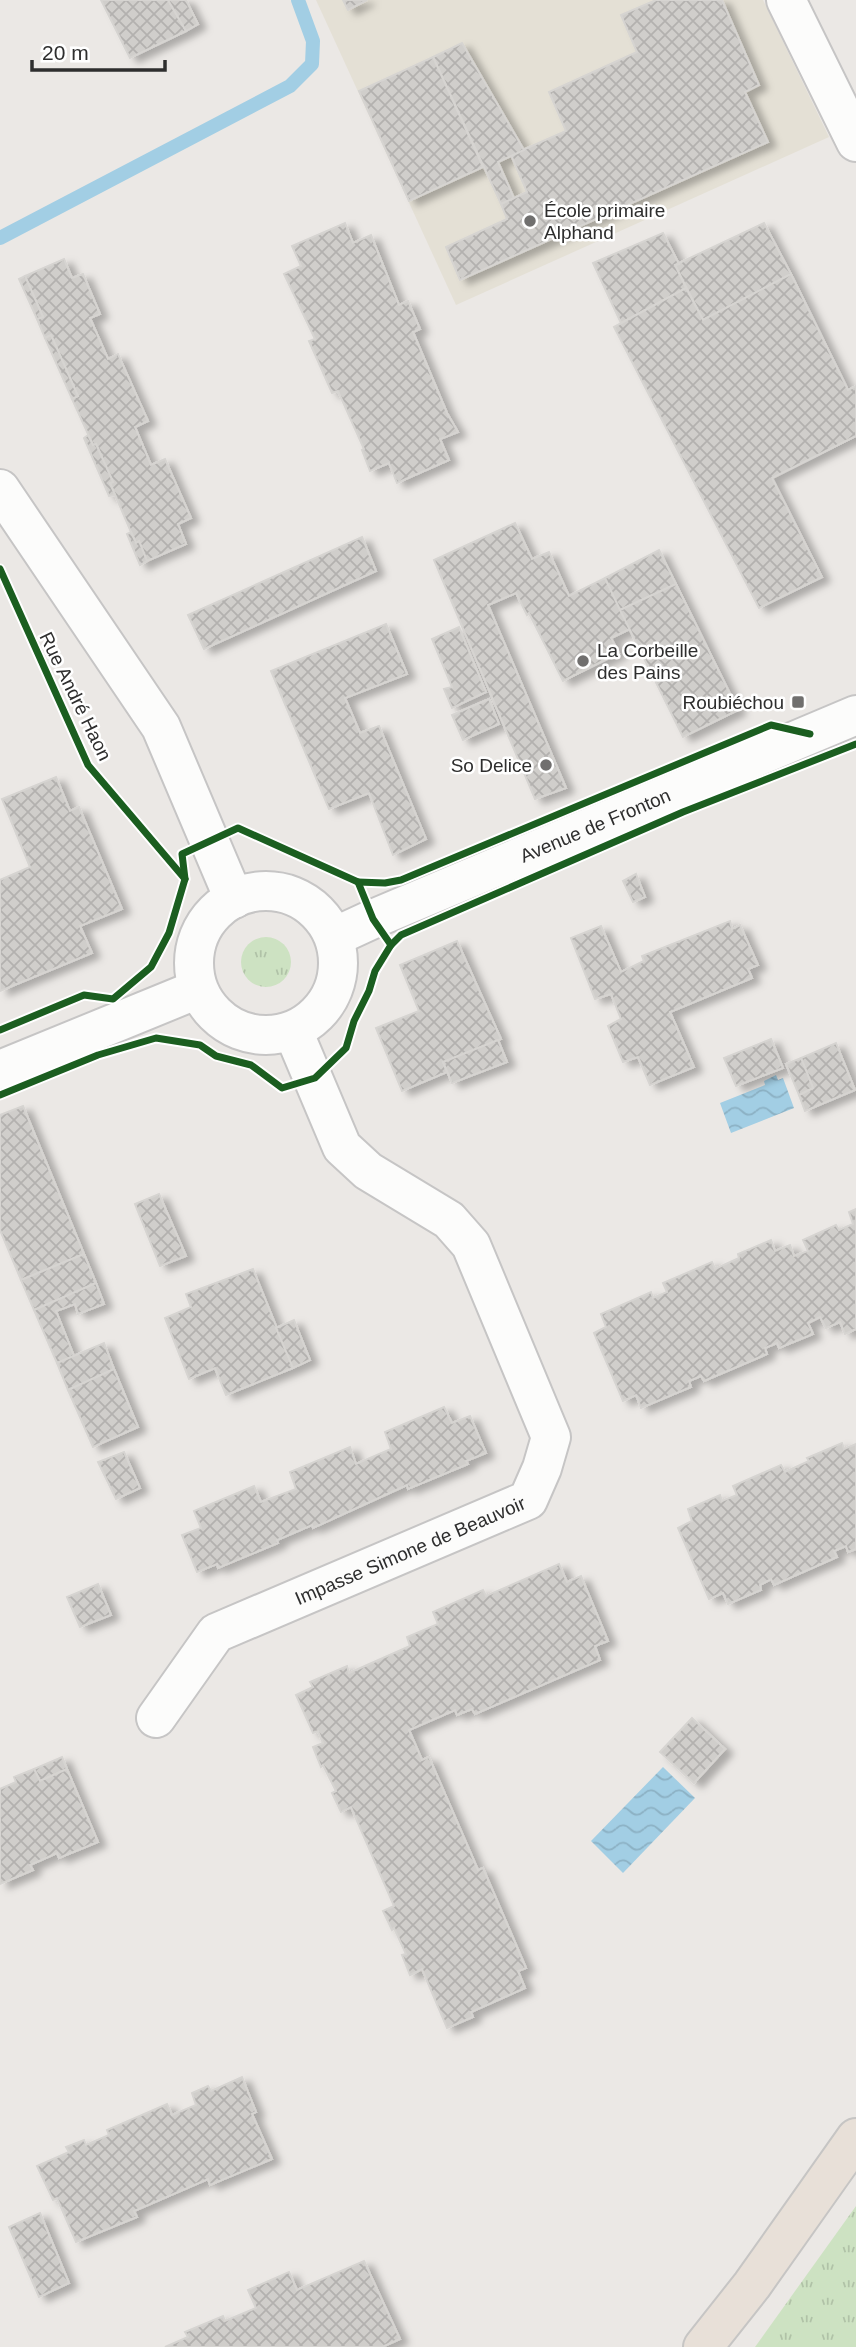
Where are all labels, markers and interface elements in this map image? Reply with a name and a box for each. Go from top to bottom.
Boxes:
scale bar [32,28,164,72]
text: 20 m [42,41,89,64]
place label: École primaire Alphand [544,200,665,243]
marker: École primaire Alphand [522,213,538,229]
street label: Rue André Haon [35,628,116,764]
place label: La Corbeille des Pains [597,640,698,683]
marker: La Corbeille des Pains [575,653,591,669]
place label: Roubiéchou [683,692,784,713]
marker: Roubiéchou [790,694,806,710]
place label: So Delice [451,755,532,776]
marker: So Delice [538,757,554,773]
street label: Avenue de Fronton [517,785,674,867]
street label: Impasse Simone de Beauvoir [292,1492,529,1609]

